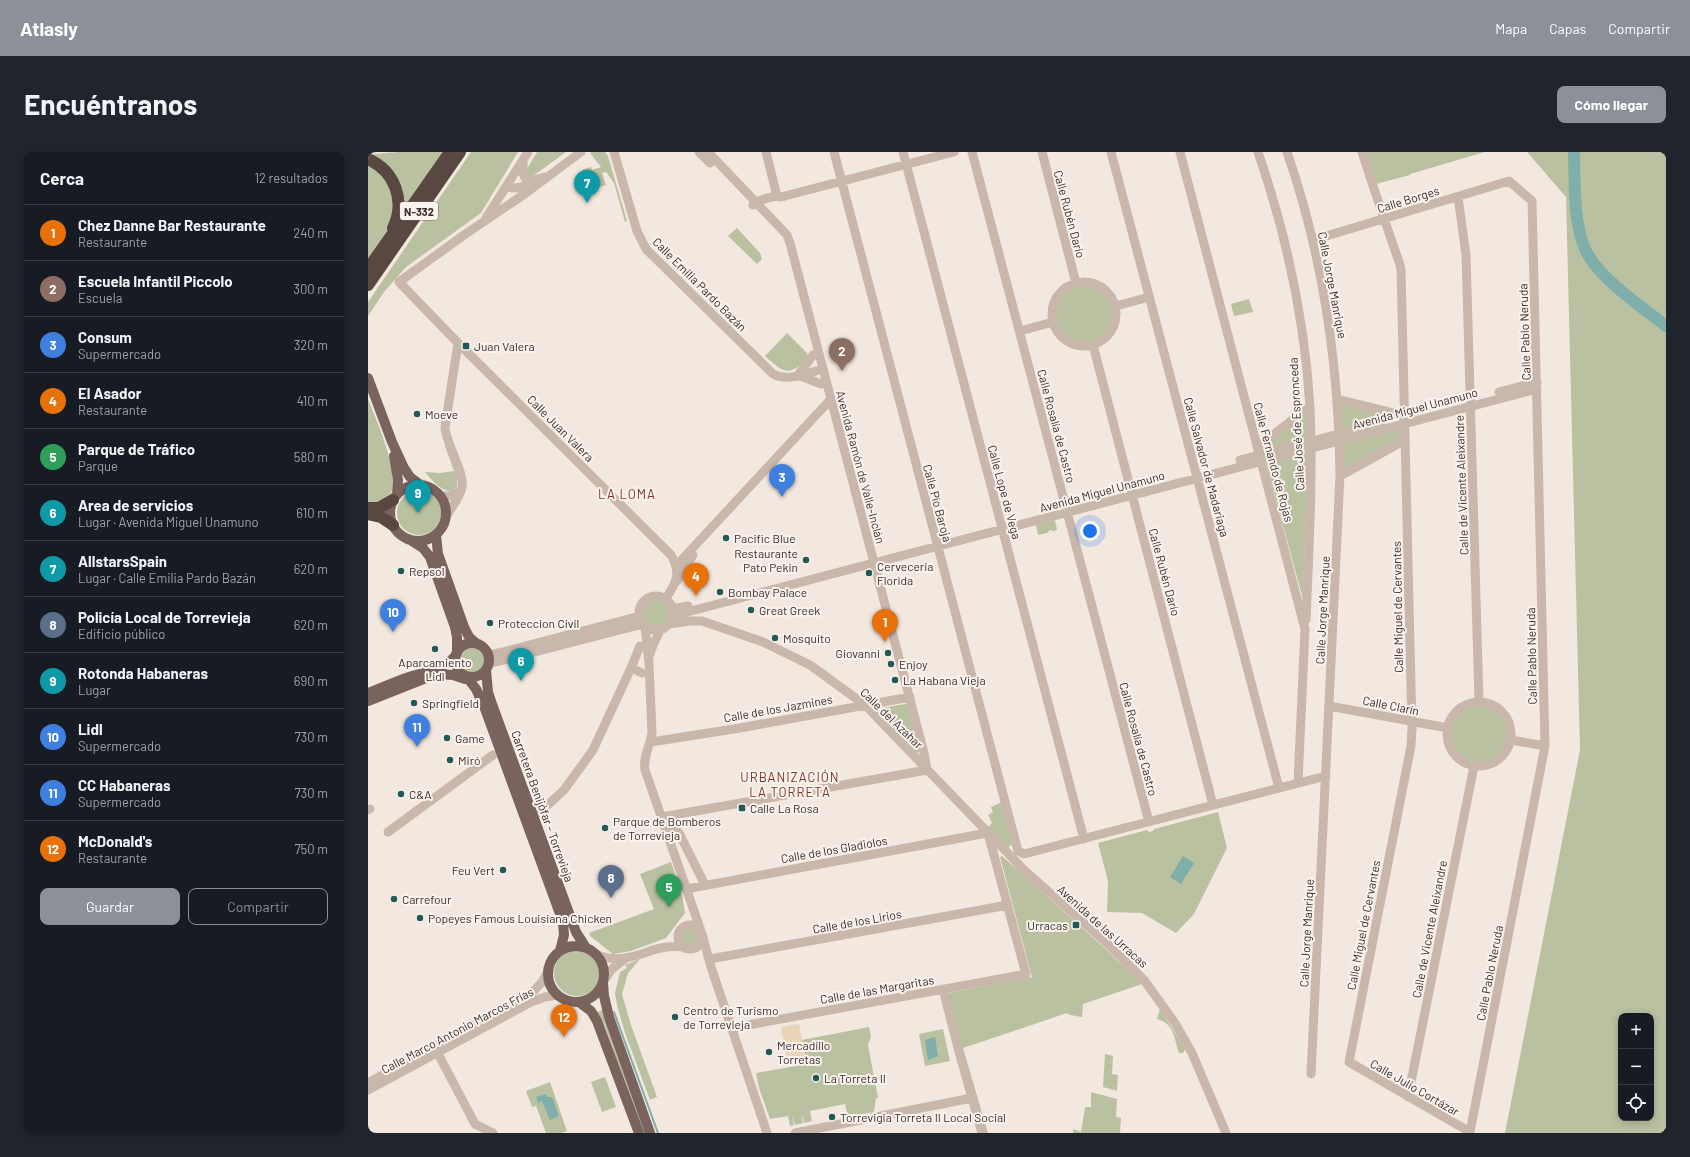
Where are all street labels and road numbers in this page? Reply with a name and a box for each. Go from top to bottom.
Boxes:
street label: Calle Rubén Darío [1052,169,1088,259]
street label: Calle Borges [1375,183,1441,215]
road number: N-332 [400,202,438,220]
street label: Calle Jorge Manrique [1316,230,1350,340]
street label: Calle Emilia Pardo Bazán [650,234,750,334]
street label: Calle Pablo Neruda [1515,283,1533,381]
street label: Calle José de Espronceda [1286,357,1306,491]
street label: Calle Rosalía de Castro [1035,368,1079,484]
street label: Avenida Miguel Unamuno [1351,385,1479,431]
street label: Avenida Ramón de Valle-Inclán [834,389,888,545]
street label: Calle Juan Valera [525,392,597,464]
street label: Calle Salvador de Madariaga [1182,396,1232,538]
street label: Calle Fernando de Rojas [1251,401,1297,524]
street label: Calle de Vicente Aleixandre [1452,415,1470,555]
street label: Calle Lope de Vega [986,443,1024,541]
street label: Calle Pío Baroja [921,463,955,543]
street label: Avenida Miguel Unamuno [1038,468,1166,514]
street label: Calle Rubén Darío [1147,527,1183,617]
street label: Calle Miguel de Cervantes [1389,541,1405,673]
street label: Calle Jorge Manrique [1312,555,1332,665]
street label: Calle Pablo Neruda [1523,607,1539,705]
street label: Calle Rosalía de Castro [1117,681,1161,797]
street label: Calle del Azahar [858,685,927,752]
street label: Calle de los Jazmines [722,691,834,724]
street label: Calle Clarín [1362,693,1420,717]
street label: Carretera Benijófar - Torrevieja [509,728,577,884]
street label: Calle de los Gladiolos [780,833,889,865]
street label: Calle Miguel de Cervantes [1344,859,1382,991]
street label: Calle de Vicente Aleixandre [1409,859,1449,999]
street label: Calle Jorge Manrique [1296,878,1316,988]
street label: Avenida de las Urracas [1055,882,1151,970]
street label: Calle de los Lirios [811,906,903,936]
street label: Calle Pablo Neruda [1473,924,1505,1022]
street label: Calle de las Margaritas [819,972,935,1006]
street label: Calle Marco Antonio Marcos Frías [379,984,536,1076]
street label: Calle Julio Cortázar [1368,1056,1463,1118]

